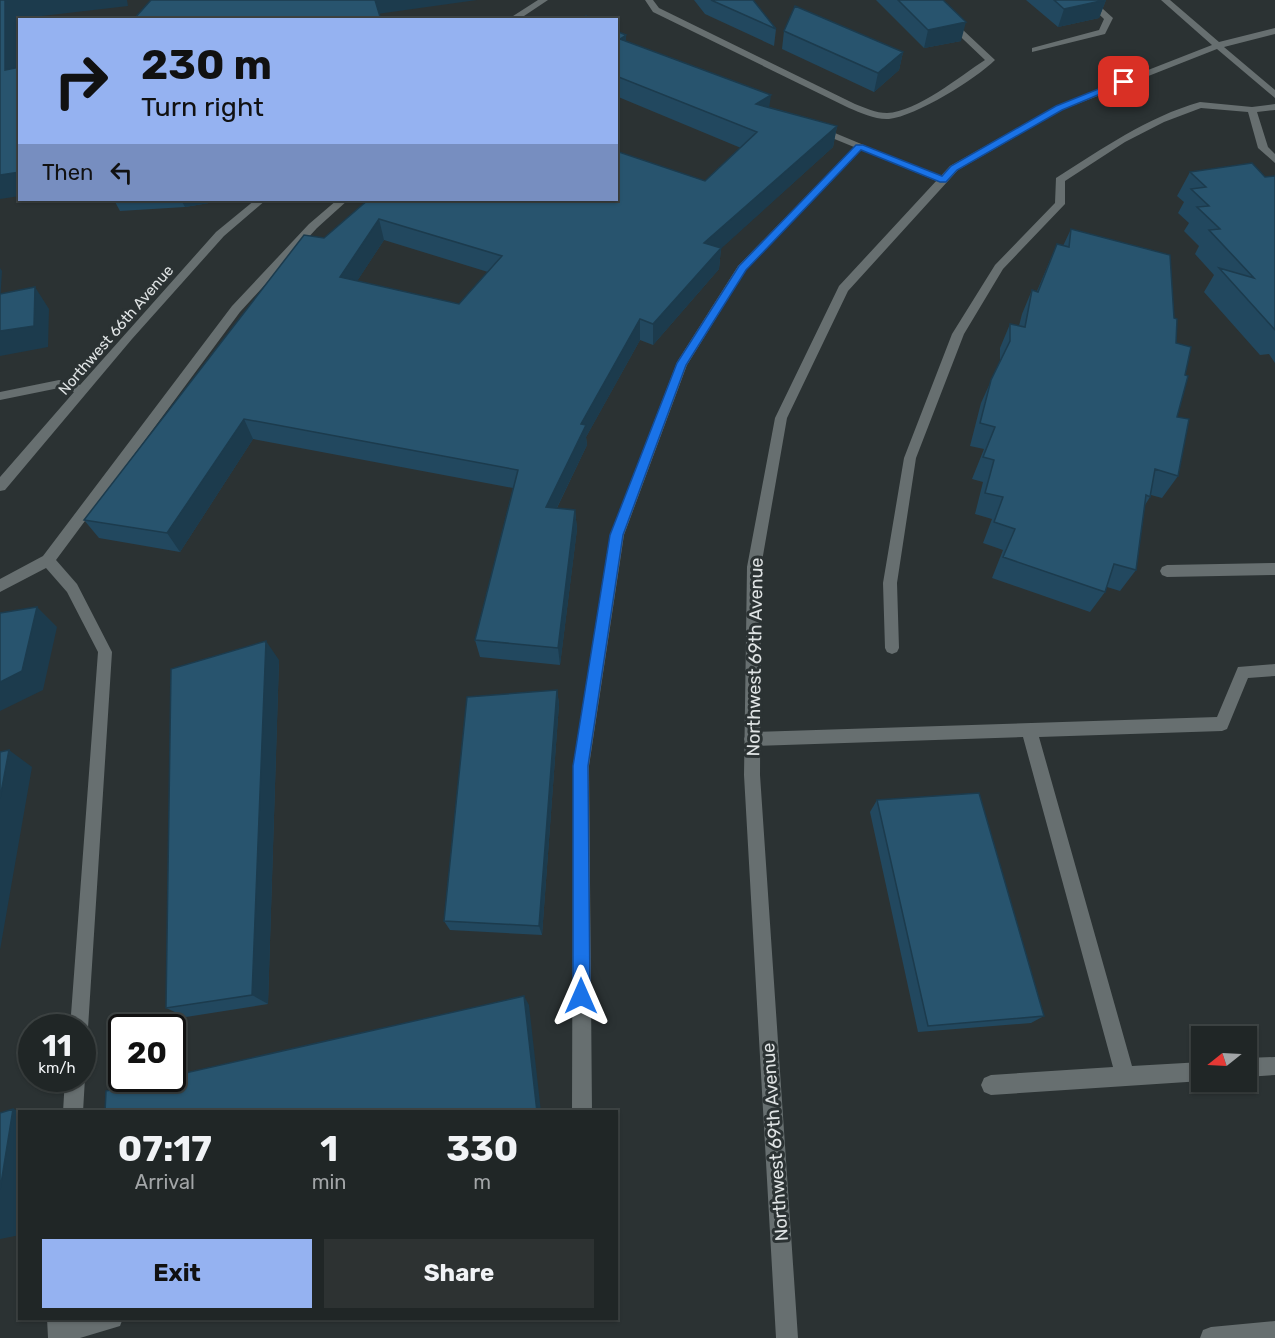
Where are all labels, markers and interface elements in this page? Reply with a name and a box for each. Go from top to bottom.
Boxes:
text: 230 m [141,40,272,90]
icon: right [42,42,120,120]
pin [1098,56,1149,107]
icon: arrive [1107,65,1140,98]
text: Turn right [141,91,264,123]
icon: left [105,156,138,189]
text: Then [42,159,93,186]
street label: Northwest 66th Avenue [55,261,177,399]
street label: Northwest 69th Avenue [742,557,768,757]
position arrow [549,964,613,1028]
speed limit sign: 20 [108,1014,186,1092]
north arrow [1191,1026,1257,1092]
map controls [1191,1026,1257,1092]
text: 11 [42,1028,72,1064]
street label: Northwest 69th Avenue [757,1042,793,1242]
text: km/h [38,1059,76,1077]
text: 07:17 [118,1127,212,1170]
text: 1 [320,1127,338,1170]
text: 330 [446,1127,518,1170]
text: Arrival [135,1170,195,1194]
text: min [312,1170,346,1194]
text: m [473,1170,491,1194]
button: Exit [42,1239,312,1308]
button: Share [324,1239,594,1308]

